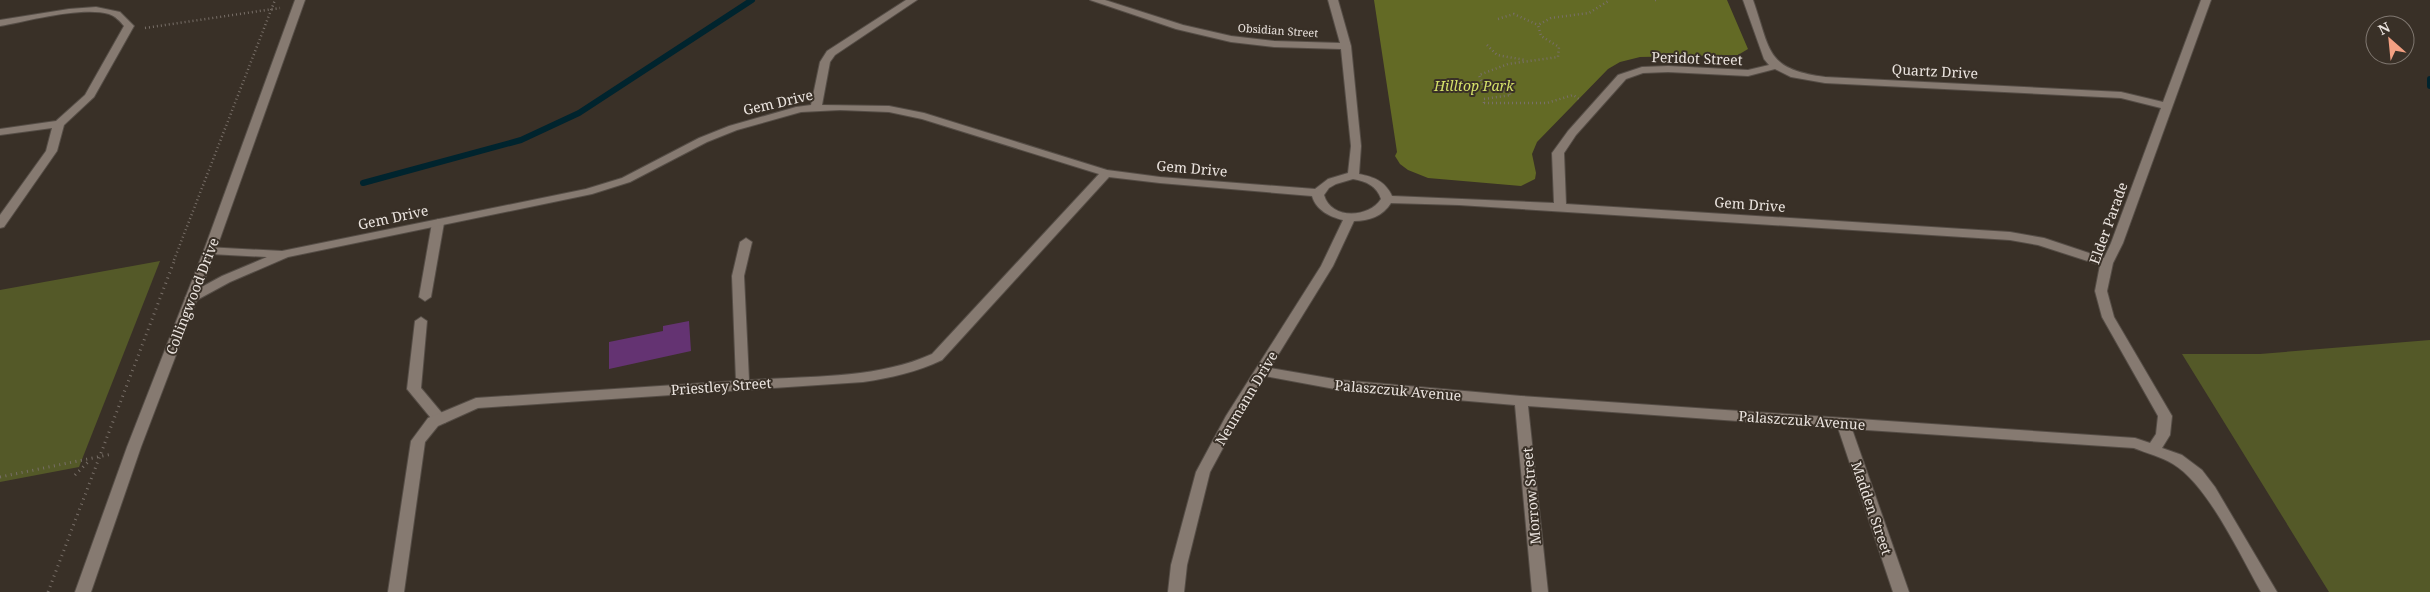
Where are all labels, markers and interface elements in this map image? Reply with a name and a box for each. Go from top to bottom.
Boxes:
north arrow [2365,15,2415,65]
text: N [2375,17,2393,39]
street label: Obsidian Street [1237,20,1319,40]
street label: Peridot Street [1651,47,1743,69]
street label: Quartz Drive [1891,59,1979,83]
park label: Hilltop Park [1433,76,1515,95]
street label: Gem Drive [741,85,815,119]
street label: Gem Drive [1156,155,1228,181]
street label: Elder Parade [2084,179,2132,267]
street label: Gem Drive [1714,192,1786,216]
street label: Gem Drive [356,200,430,234]
street label: Collingwood Drive [161,235,223,357]
street label: Neumann Drive [1210,347,1282,449]
street label: Priestley Street [670,373,772,399]
street label: Palaszczuk Avenue [1334,375,1462,405]
street label: Palaszczuk Avenue [1738,406,1866,434]
street label: Morrow Street [1517,447,1545,545]
street label: Madden Street [1847,459,1897,557]

